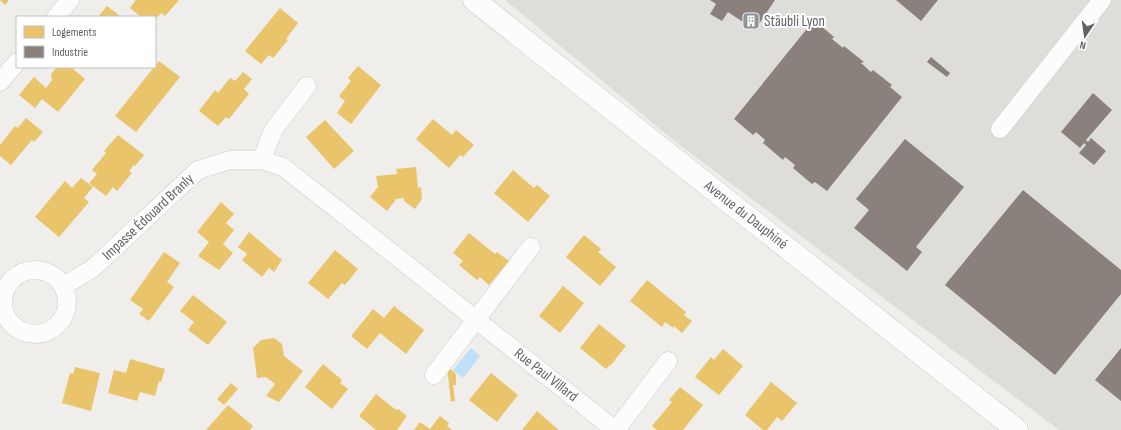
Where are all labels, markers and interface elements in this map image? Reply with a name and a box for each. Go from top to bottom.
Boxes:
building icon: Stäubli Lyon [741,11,761,31]
place label: Stäubli Lyon [764,12,825,31]
legend [16,16,156,68]
north arrow [1065,16,1105,56]
text: Logements [52,25,96,40]
text: N [1078,38,1087,52]
text: Industrie [52,45,88,60]
street label: Impasse Édouard Branly [98,170,198,264]
street label: Avenue du Dauphiné [700,176,792,254]
street label: Rue Paul Villard [510,344,582,406]

